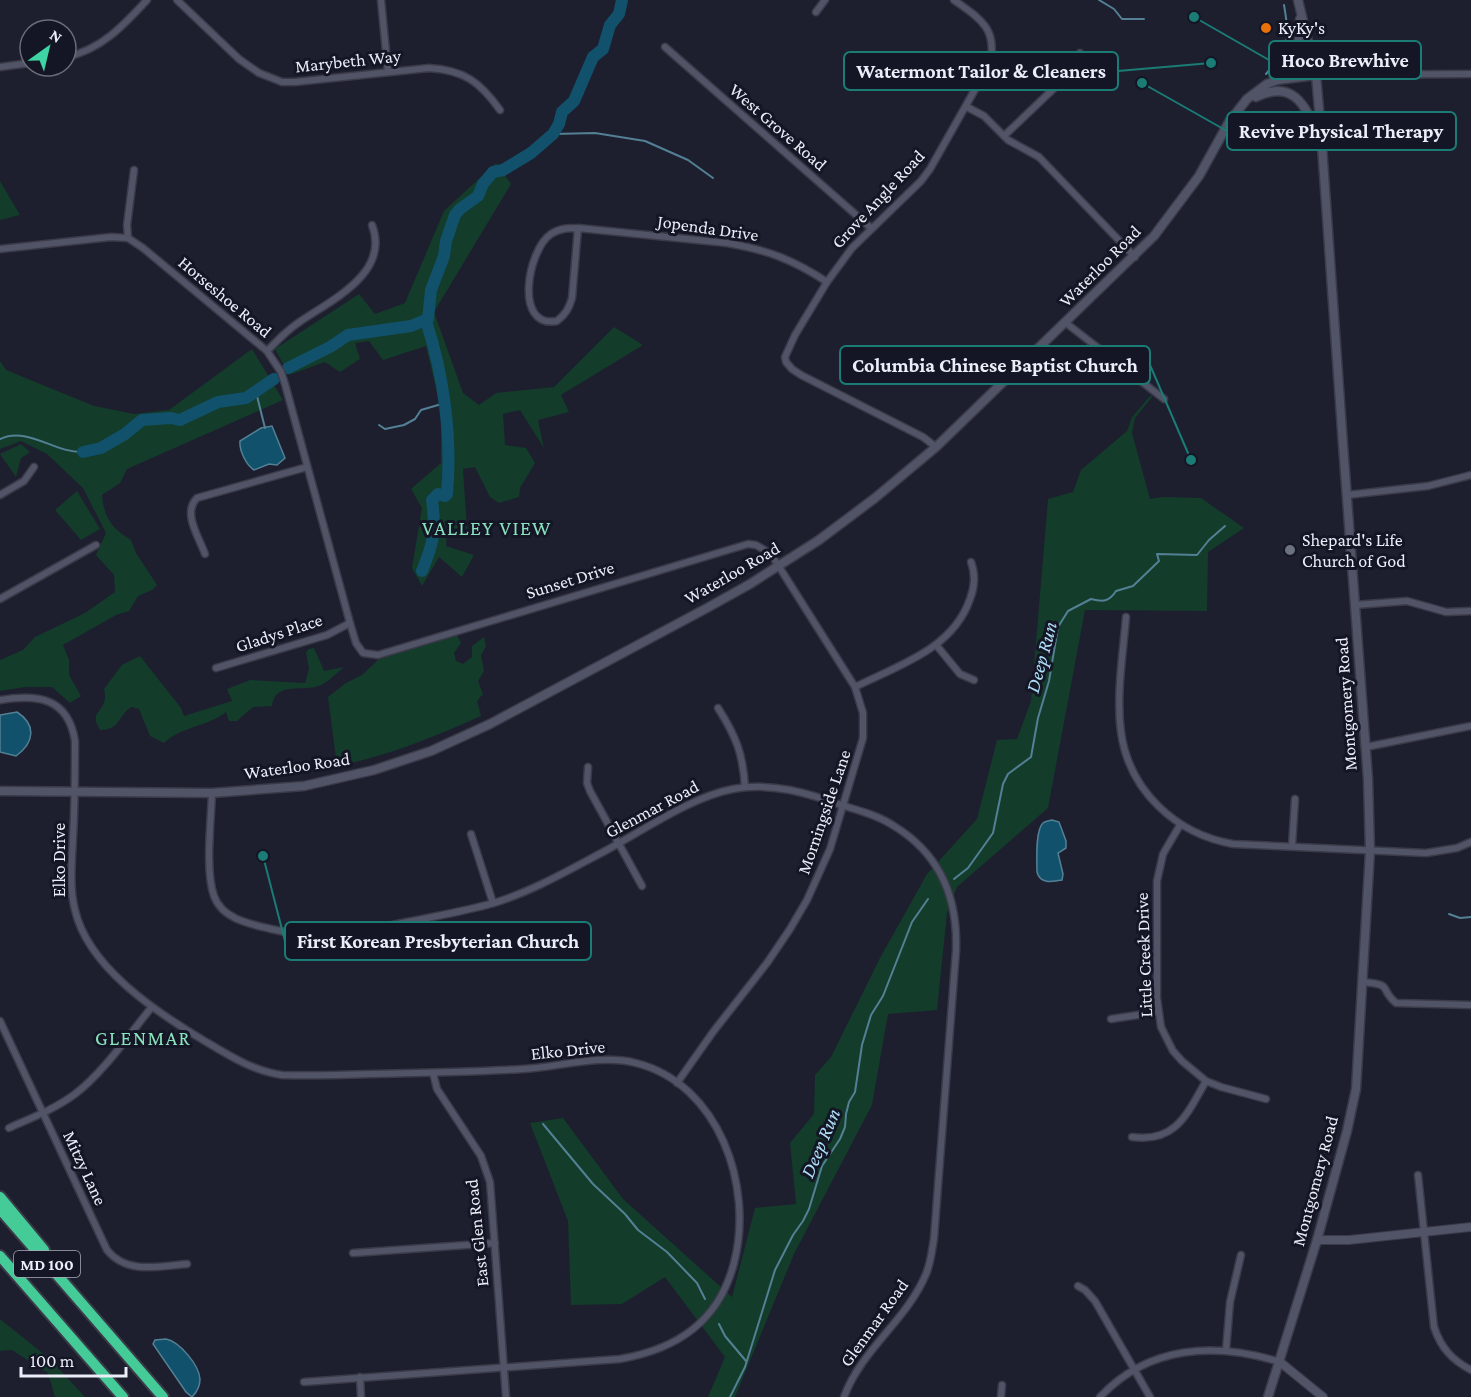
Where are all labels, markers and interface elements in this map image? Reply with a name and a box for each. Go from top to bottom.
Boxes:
north arrow [18,18,78,78]
place label: KyKy's [1278,18,1325,38]
marker: KyKy's [1259,21,1273,35]
text: N [47,26,65,46]
callout: Hoco Brewhive [1269,41,1421,79]
street label: Marybeth Way [294,45,403,77]
text: Hoco Brewhive [1281,49,1409,71]
callout: Watermont Tailor & Cleaners [844,52,1118,90]
text: Watermont Tailor & Cleaners [855,60,1106,82]
street label: West Grove Road [725,79,831,175]
callout: Revive Physical Therapy [1227,112,1456,150]
text: Revive Physical Therapy [1239,120,1443,142]
street label: Grove Angle Road [827,145,929,252]
street label: Jopenda Drive [654,211,760,245]
street label: Waterloo Road [1055,221,1145,311]
street label: Horseshoe Road [174,252,276,342]
callout: Columbia Chinese Baptist Church [840,346,1150,384]
text: Columbia Chinese Baptist Church [852,354,1138,376]
district label: VALLEY VIEW [422,517,552,539]
place label: Shepard's Life Church of God [1302,530,1406,571]
street label: Waterloo Road [681,537,784,608]
marker: Shepard's Life Church of God [1283,543,1297,557]
street label: Sunset Drive [524,557,617,603]
street label: Gladys Place [233,610,325,656]
water label: Deep Run [1021,619,1062,695]
street label: Montgomery Road [1331,636,1361,771]
street label: Morningside Lane [793,747,855,877]
street label: Waterloo Road [243,749,352,783]
street label: Glenmar Road [602,776,703,842]
street label: Elko Drive [49,823,69,897]
street label: Little Creek Drive [1132,892,1156,1018]
callout: First Korean Presbyterian Church [285,922,591,960]
text: First Korean Presbyterian Church [297,930,580,952]
district label: GLENMAR [95,1027,191,1049]
street label: Elko Drive [530,1036,606,1064]
water label: Deep Run [796,1105,845,1181]
street label: Montgomery Road [1288,1113,1342,1248]
street label: Mitzy Lane [59,1128,111,1208]
street label: East Glen Road [461,1178,493,1288]
road number: MD 100 [14,1251,80,1277]
street label: Glenmar Road [836,1275,913,1370]
scale bar [21,1340,126,1378]
text: 100 m [30,1351,75,1371]

